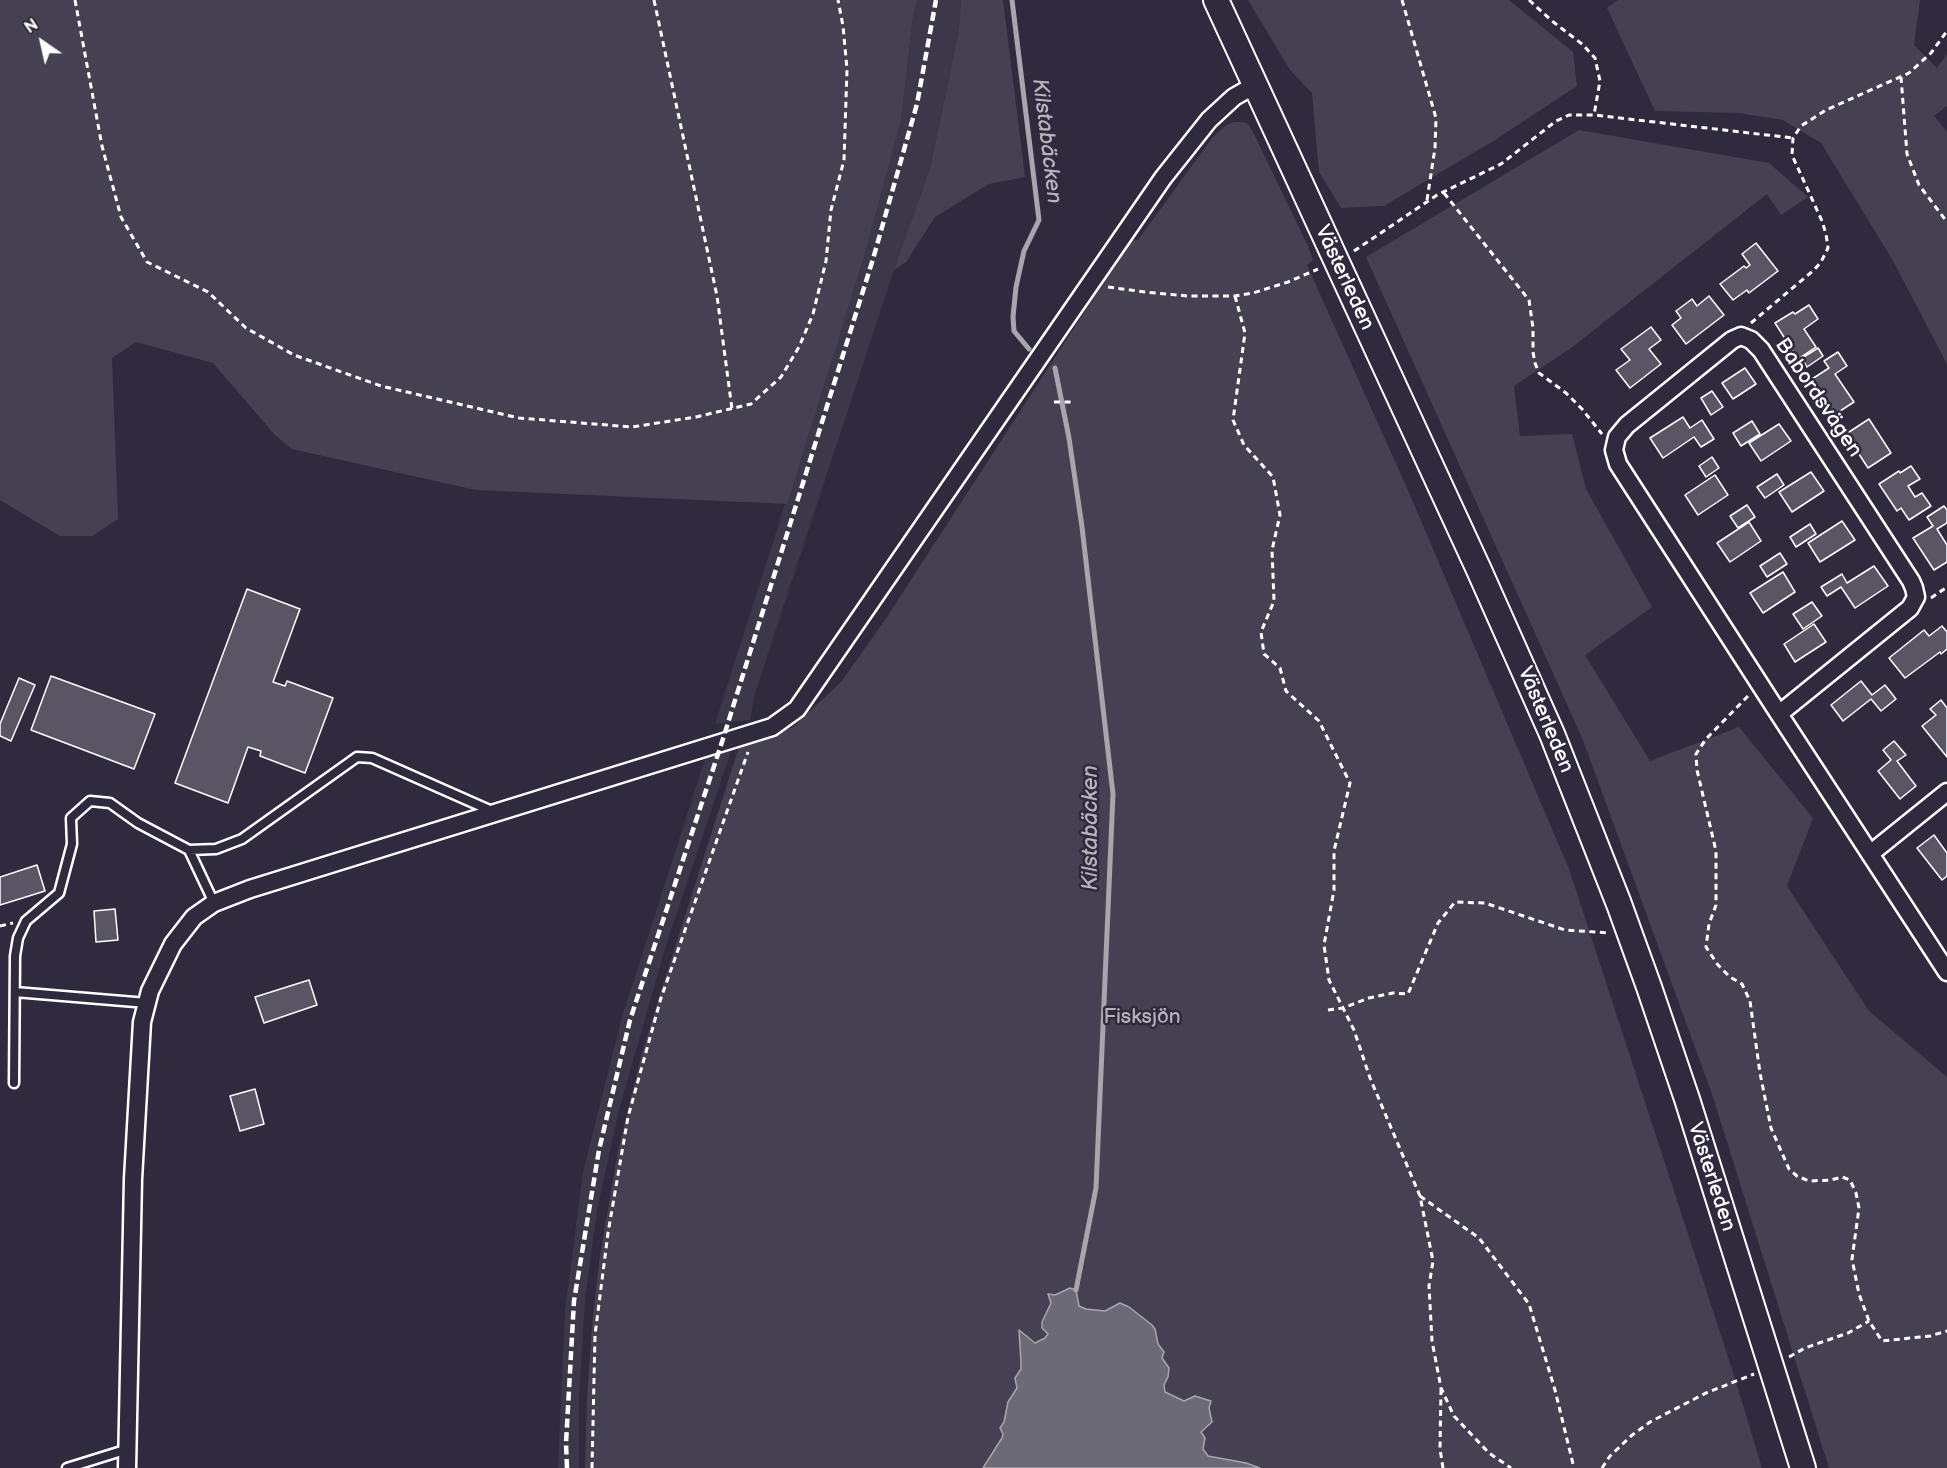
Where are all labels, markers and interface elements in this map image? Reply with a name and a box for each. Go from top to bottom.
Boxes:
north arrow [12,12,72,72]
text: N [21,15,42,38]
water label: Kilstabäcken [1025,77,1067,205]
street label: Västerleden [1309,222,1379,334]
street label: Babordsvägen [1769,334,1867,462]
street label: Västerleden [1511,663,1579,777]
water label: Kilstabäcken [1078,765,1104,891]
park label: Fisksjön [1103,1005,1181,1031]
street label: Västerleden [1682,1119,1740,1235]

